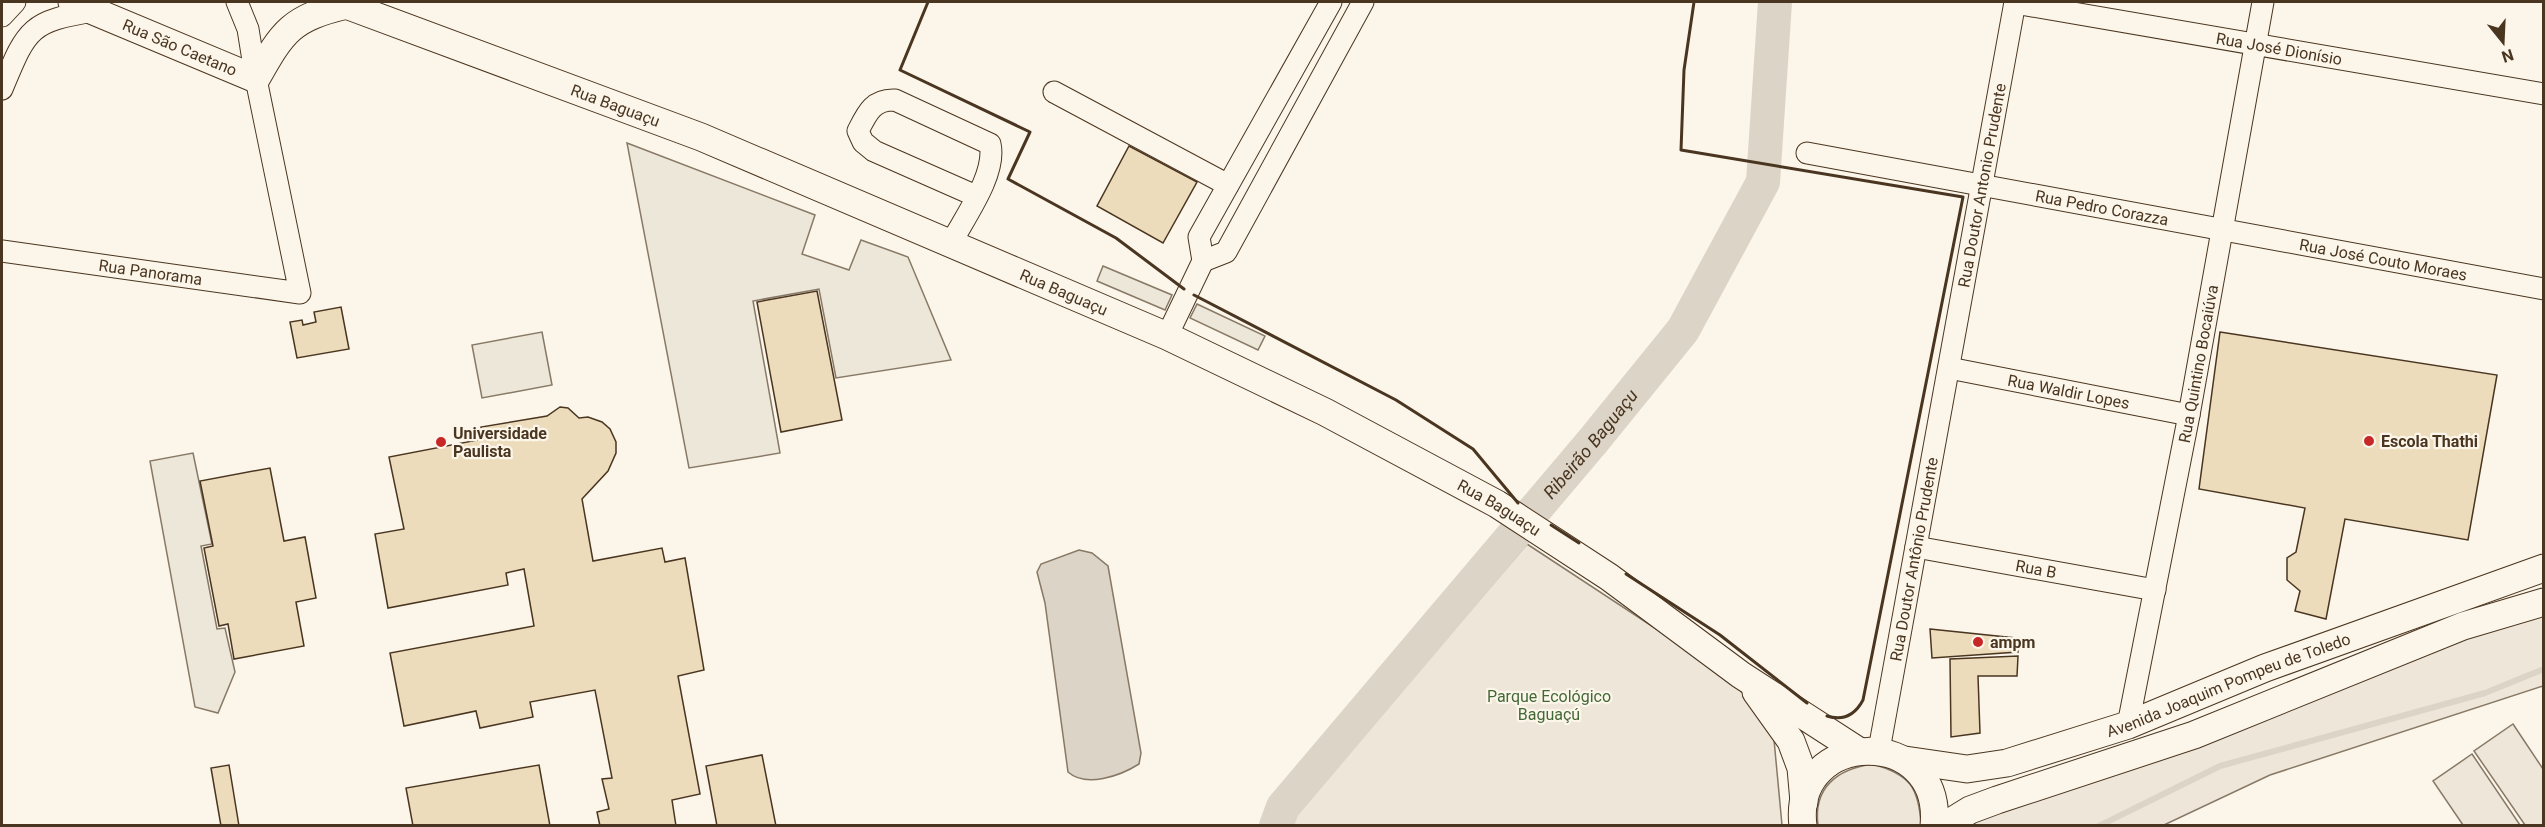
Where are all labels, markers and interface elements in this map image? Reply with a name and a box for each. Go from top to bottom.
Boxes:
north arrow [2473,12,2533,72]
street label: Rua São Caetano [120,15,240,80]
street label: Rua José Dionísio [2215,28,2344,69]
text: N [2499,45,2516,67]
street label: Rua Baguaçu [568,80,663,130]
street label: Rua Doutor Antonio Prudente [1954,82,2010,289]
street label: Rua Pedro Corazza [2034,186,2170,229]
street label: Rua José Couto Moraes [2298,235,2469,284]
street label: Rua Panorama [97,255,204,289]
street label: Rua Baguaçu [1017,265,1111,319]
street label: Rua Quintino Bocaiúva [2174,283,2222,444]
street label: Rua Waldir Lopes [2006,370,2131,413]
water label: Ribeirão Baguaçu [1539,384,1642,503]
place label: Universidade Paulista [453,424,547,461]
place label: Escola Thathi [2381,432,2478,451]
marker: Escola Thathi [2362,434,2376,448]
marker: Universidade Paulista [434,435,448,449]
street label: Rua Doutor Antônio Prudente [1886,456,1942,663]
street label: Rua Baguaçu [1454,475,1544,540]
street label: Rua B [2014,556,2058,582]
street label: Avenida Joaquim Pompeu de Toledo [2104,629,2353,741]
place label: ampm [1990,633,2035,652]
marker: ampm [1971,635,1985,649]
park label: Parque Ecológico Baguaçú [1487,687,1611,724]

